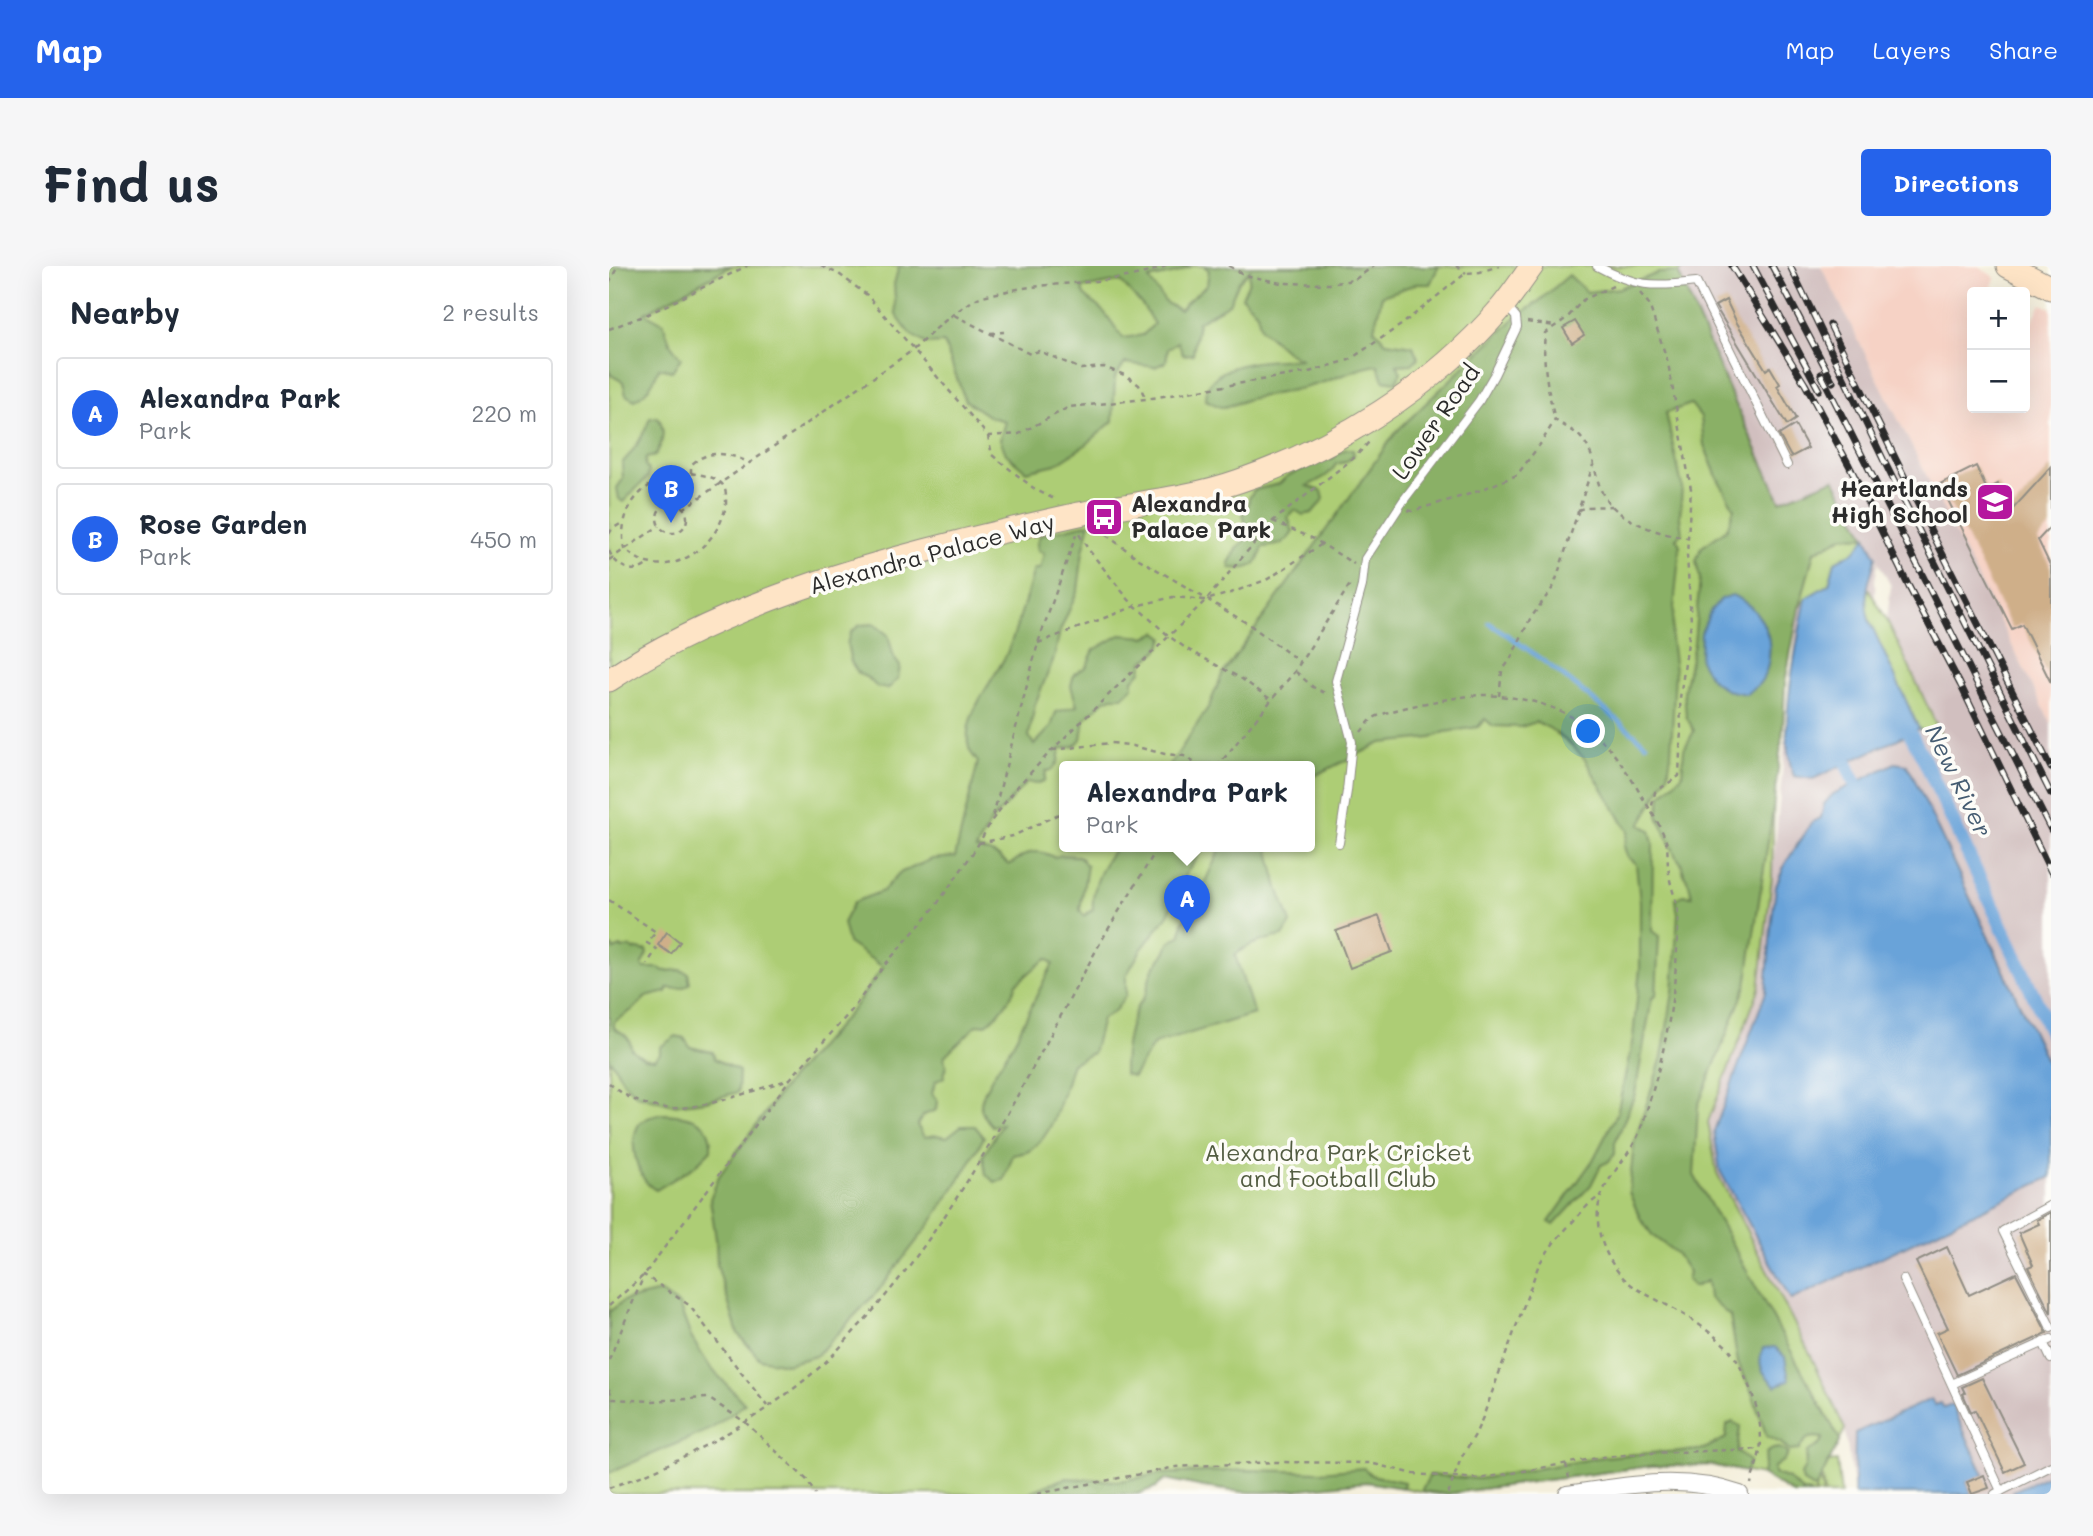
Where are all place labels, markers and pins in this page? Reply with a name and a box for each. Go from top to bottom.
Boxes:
pin: B [648,465,694,523]
place label: Heartlands High School [1831,473,1968,529]
school or university icon: Heartlands High School [1974,481,2016,523]
place label: Alexandra Palace Park [1131,488,1271,544]
bus stop icon: Alexandra Palace Park [1083,496,1125,538]
pin: A [1164,875,1210,933]

